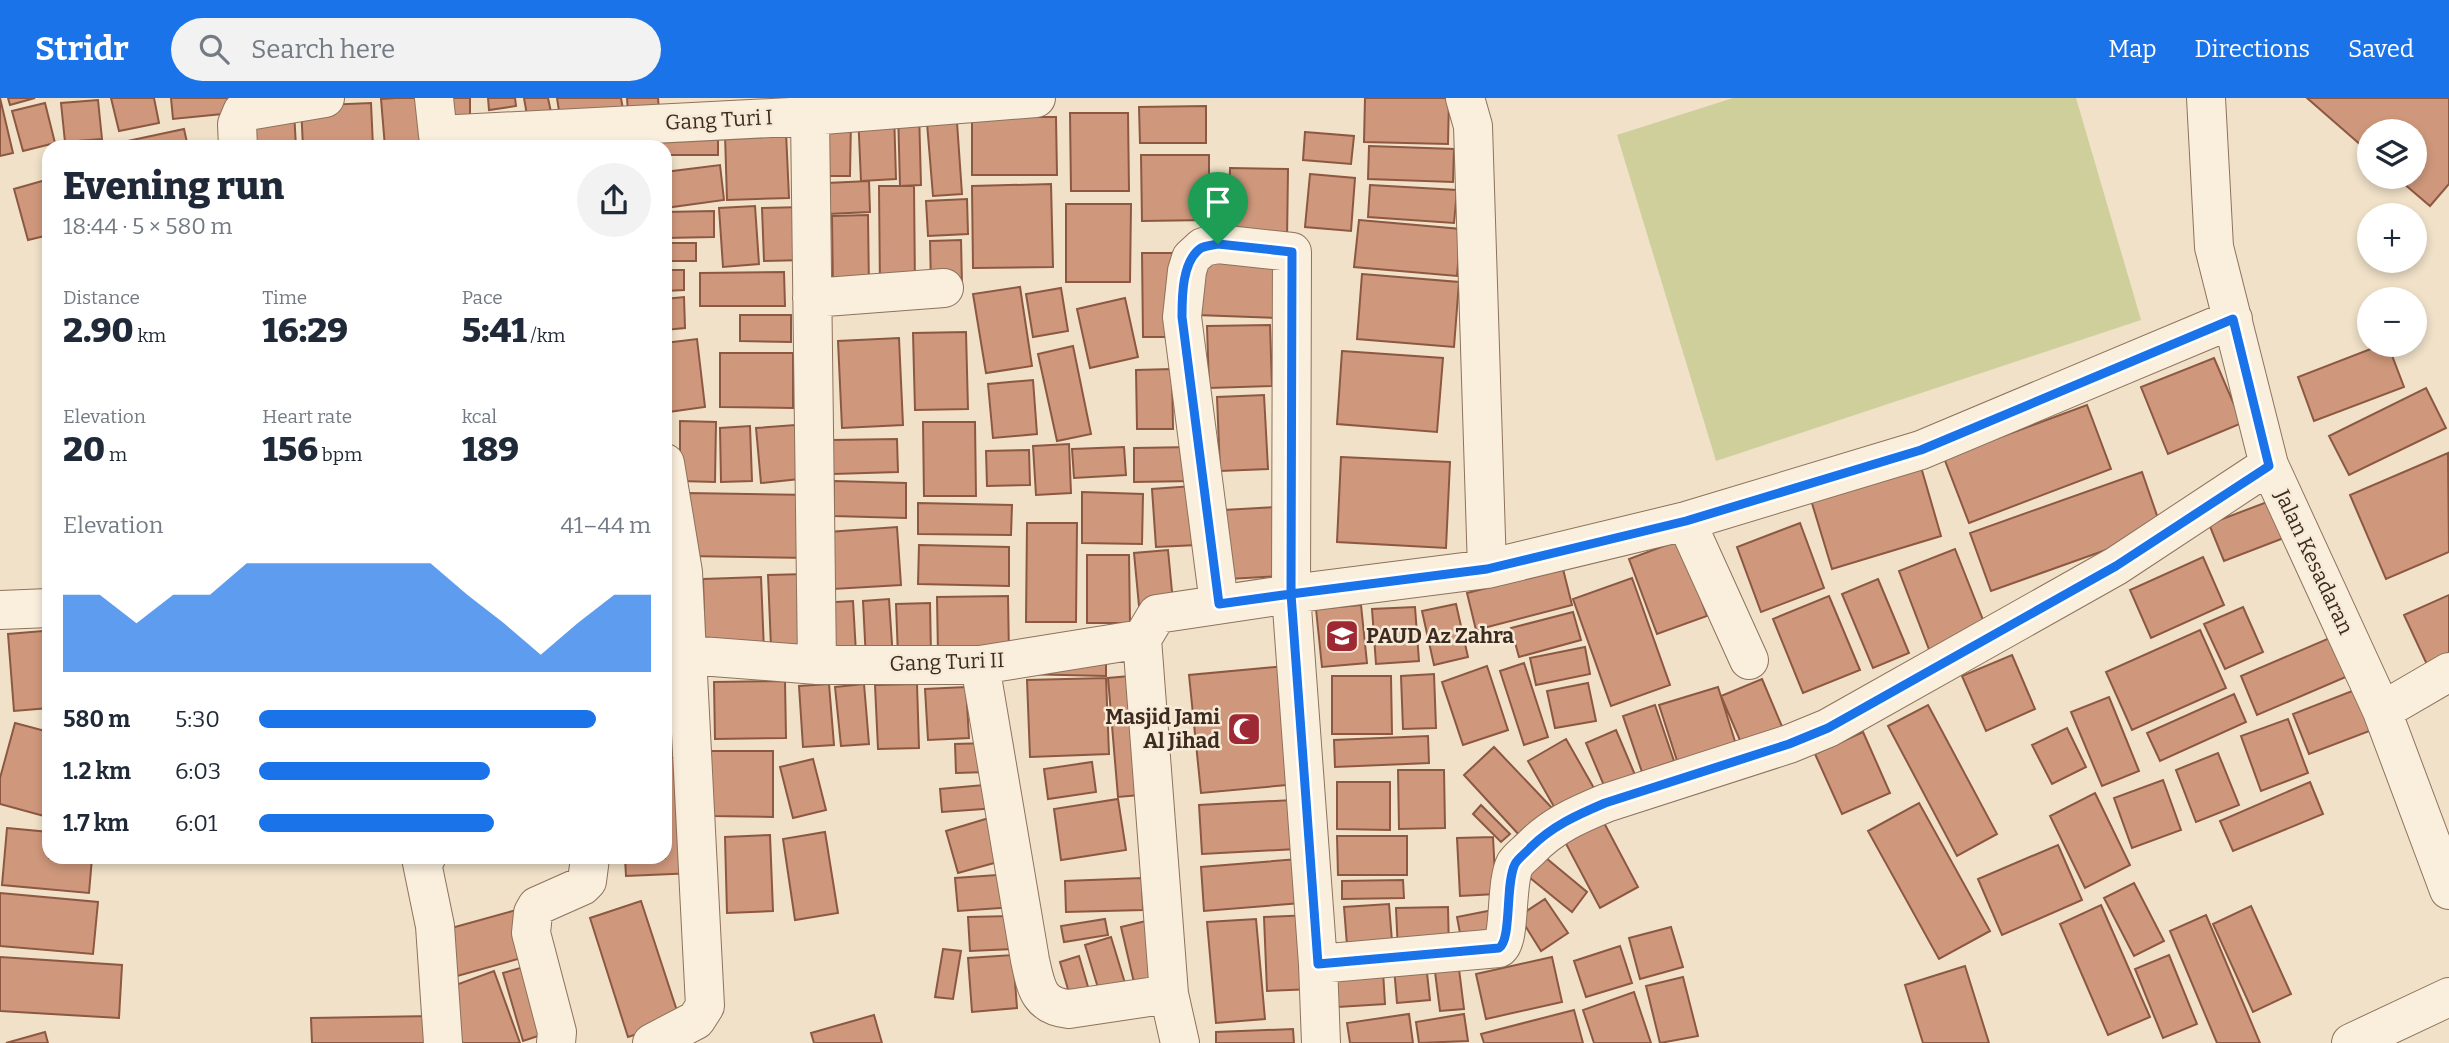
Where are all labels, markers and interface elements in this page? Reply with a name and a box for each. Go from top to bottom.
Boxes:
search box [171,18,661,81]
text: Stridr [35,29,129,69]
icon: search [195,30,233,68]
text: Search here [251,34,395,65]
text: Map [2108,35,2157,63]
text: Directions [2195,35,2310,63]
text: Saved [2348,35,2414,63]
street label: Gang Turi I [665,104,773,136]
map controls [2357,119,2427,357]
button: layers [2357,119,2427,189]
text: Evening run [63,163,284,209]
button: share [577,163,651,237]
pin [1188,172,1248,244]
icon: arrive [1199,183,1237,221]
button: + [2357,203,2427,273]
text: 18:44 · 5 × 580 m [63,212,233,240]
text: Distance [63,286,140,309]
text: Time [262,286,307,309]
text: Pace [462,286,503,309]
button: − [2357,287,2427,357]
text: 2.90 [63,309,134,351]
text: 16:29 [262,309,348,351]
text: 5:41 [462,309,527,351]
text: km [134,324,166,347]
text: /km [527,324,565,347]
text: Elevation [63,405,146,428]
text: Heart rate [262,405,352,428]
text: kcal [462,405,497,428]
text: 20 [63,428,105,470]
text: 156 [262,428,318,470]
text: 189 [462,428,519,470]
text: m [105,443,127,466]
text: bpm [318,443,362,466]
street label: Jalan Kesadaran [2269,485,2359,639]
text: Elevation [63,511,163,539]
text: 41–44 m [560,511,651,539]
school or university icon: PAUD Az Zahra [1323,617,1361,655]
place label: PAUD Az Zahra [1366,623,1514,649]
street label: Gang Turi II [889,647,1005,677]
place label: Masjid Jami Al Jihad [1105,704,1220,754]
text: 580 m [63,705,130,733]
text: 5:30 [175,705,220,733]
mosque icon: Masjid Jami Al Jihad [1225,710,1263,748]
text: 1.2 km [63,757,131,785]
text: 6:03 [175,757,221,785]
text: 1.7 km [63,809,129,837]
text: 6:01 [175,809,217,837]

